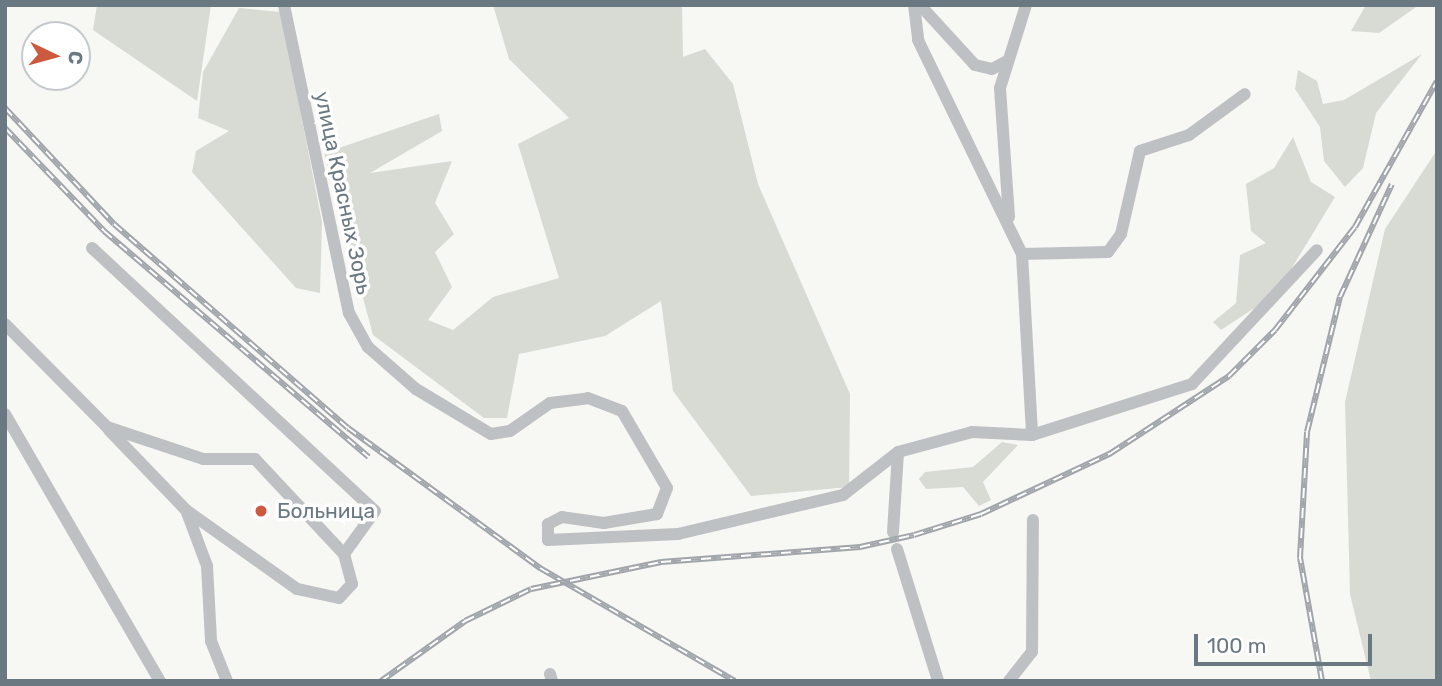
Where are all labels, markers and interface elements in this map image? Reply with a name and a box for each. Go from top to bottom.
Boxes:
north arrow [21,21,91,91]
text: С [63,50,87,65]
street label: улица Красных Зорь [309,89,377,297]
place label: Больница [277,498,375,524]
marker: Больница [251,501,271,521]
scale bar [1197,620,1376,664]
text: 100 m [1207,633,1266,658]

